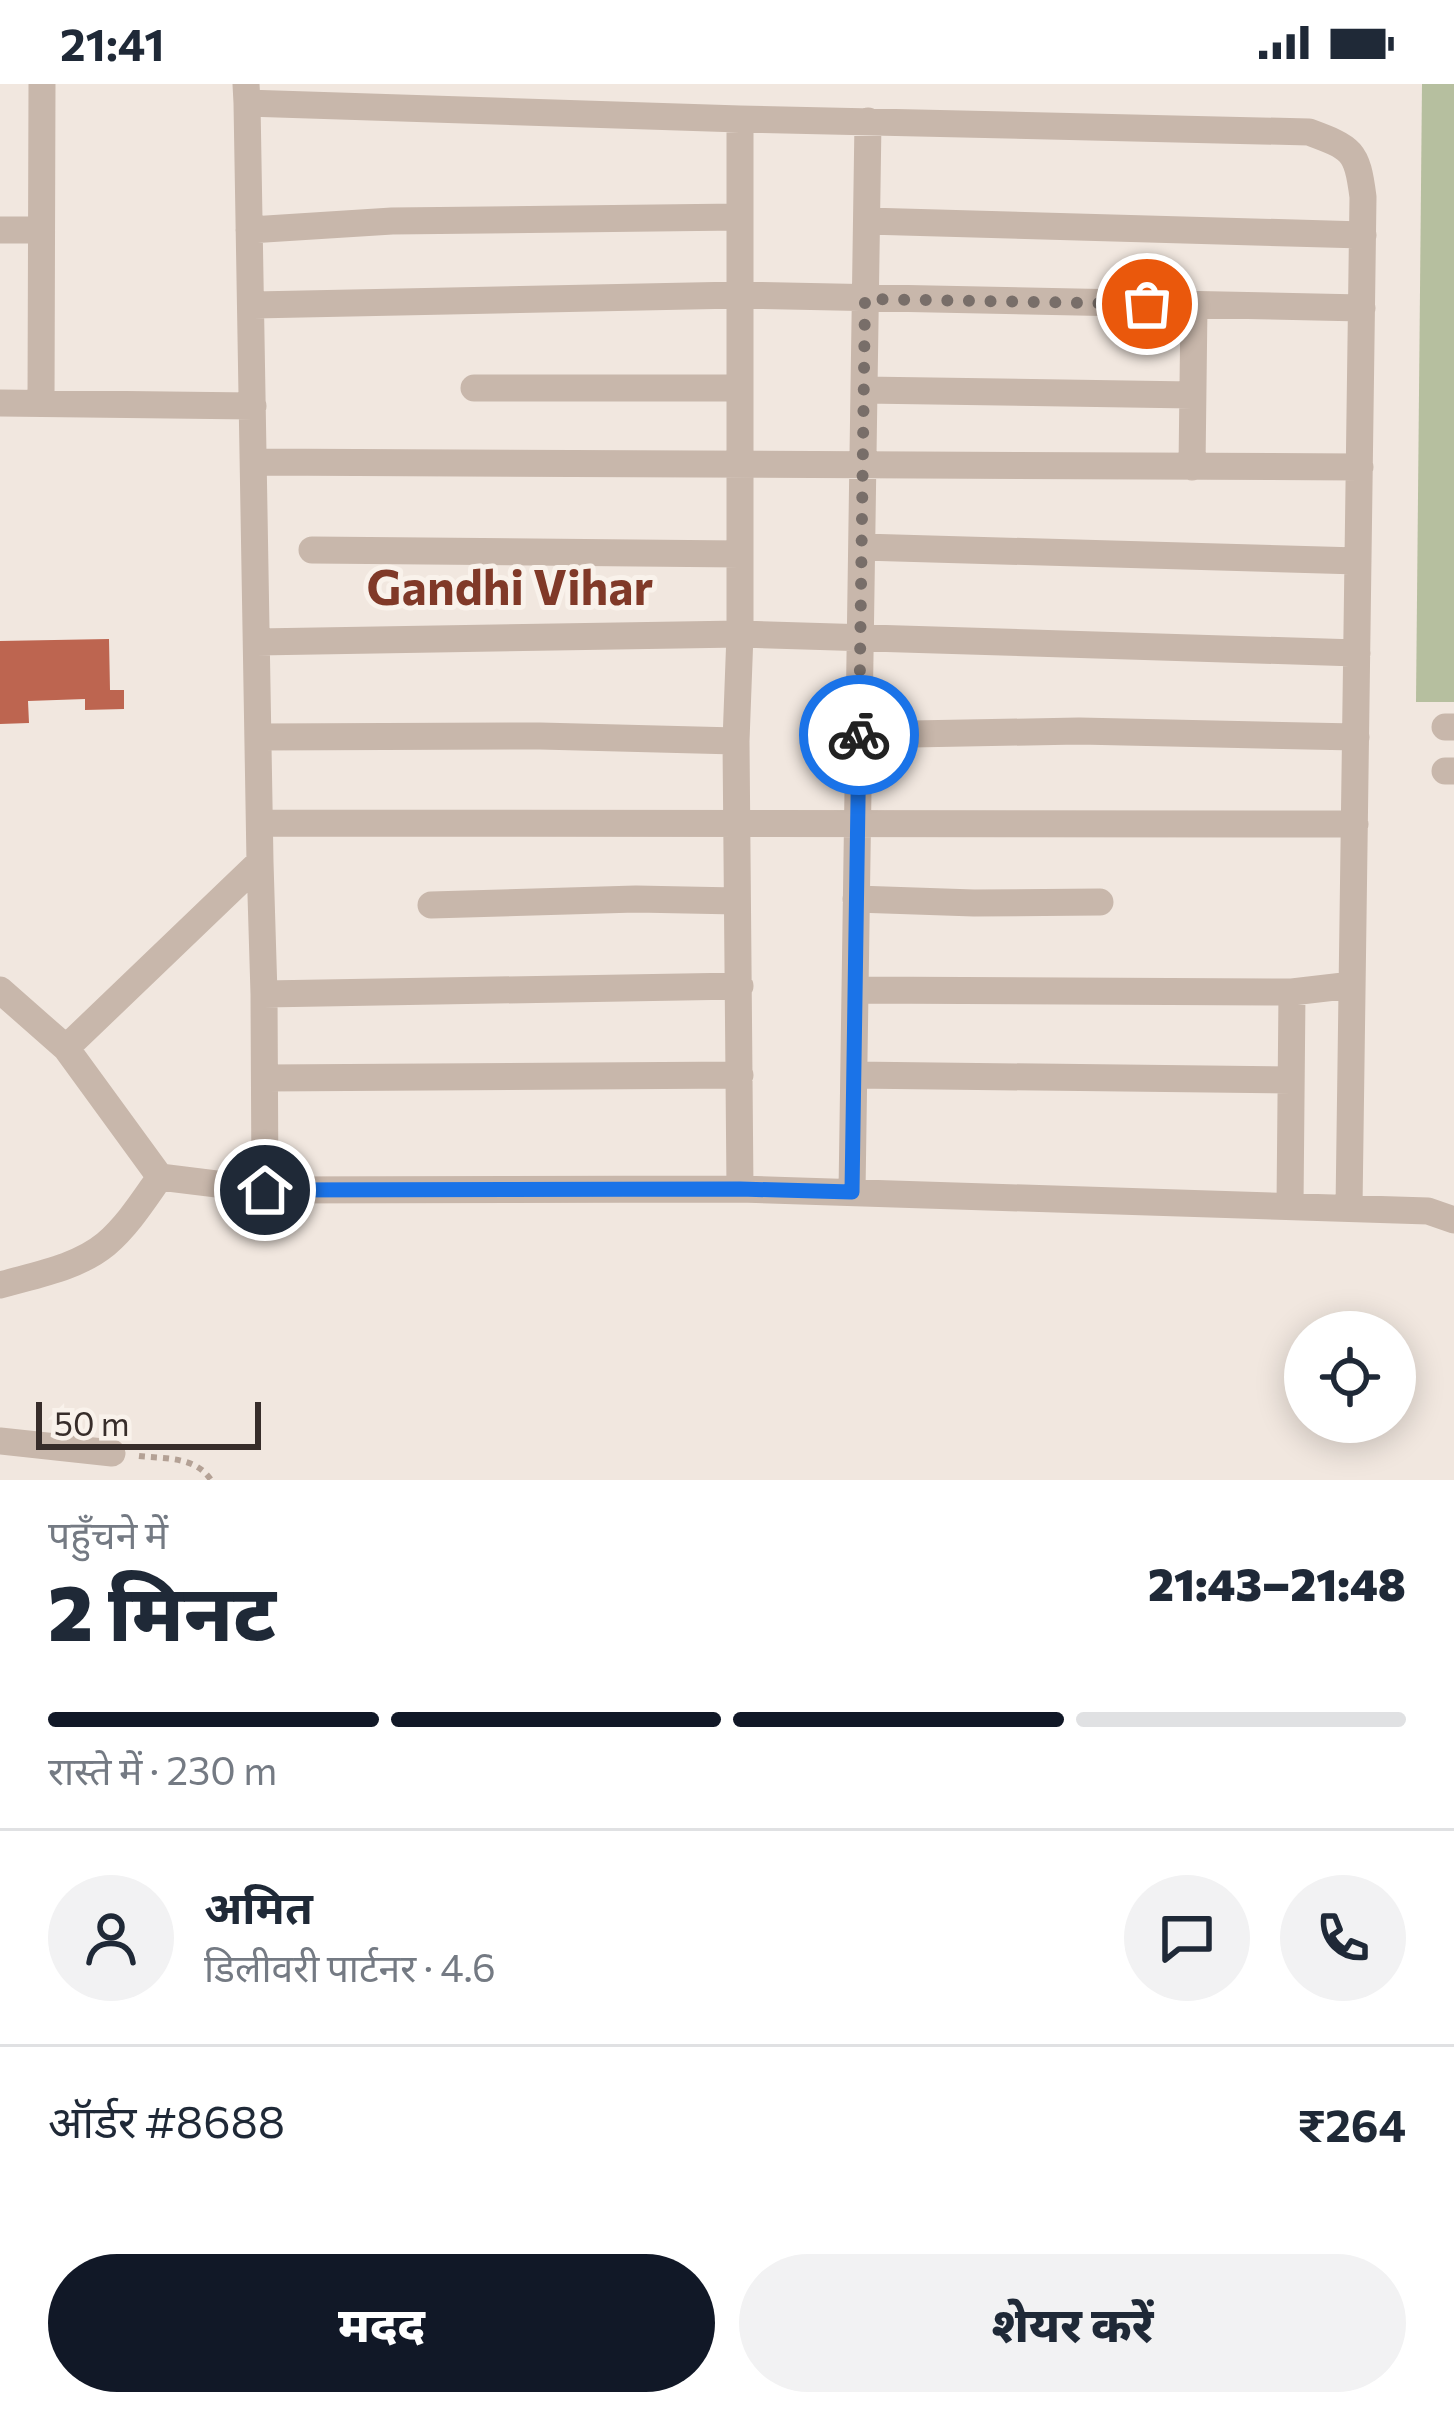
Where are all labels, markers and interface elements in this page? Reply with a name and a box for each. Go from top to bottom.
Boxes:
text: 21:41 [60,15,165,70]
pin [1096,253,1198,355]
icon: bag [1114,271,1180,337]
district label: Gandhi Vihar [367,556,654,615]
courier [799,675,919,795]
icon: bike [826,702,892,768]
pin [214,1139,316,1241]
icon: home [232,1157,298,1223]
map controls [1284,1311,1416,1443]
button: locate [1284,1311,1416,1443]
scale bar [36,1396,261,1449]
text: 50 m [54,1402,130,1443]
text: पहुँचने में [48,1509,168,1557]
text: 21:43–21:48 [1148,1555,1406,1610]
text: 2 मिनट [48,1562,276,1657]
text: रास्ते में · 230 m [48,1745,277,1793]
button: person [48,1875,174,2001]
button: chat [1124,1875,1250,2001]
button: phone [1280,1875,1406,2001]
text: अमित [204,1878,313,1933]
text: डिलीवरी पार्टनर · 4.6 [204,1942,496,1990]
text: ऑर्डर #8688 [48,2092,285,2147]
text: ₹264 [1297,2096,1406,2151]
button: मदद [48,2254,715,2392]
button: शेयर करें [739,2254,1406,2392]

